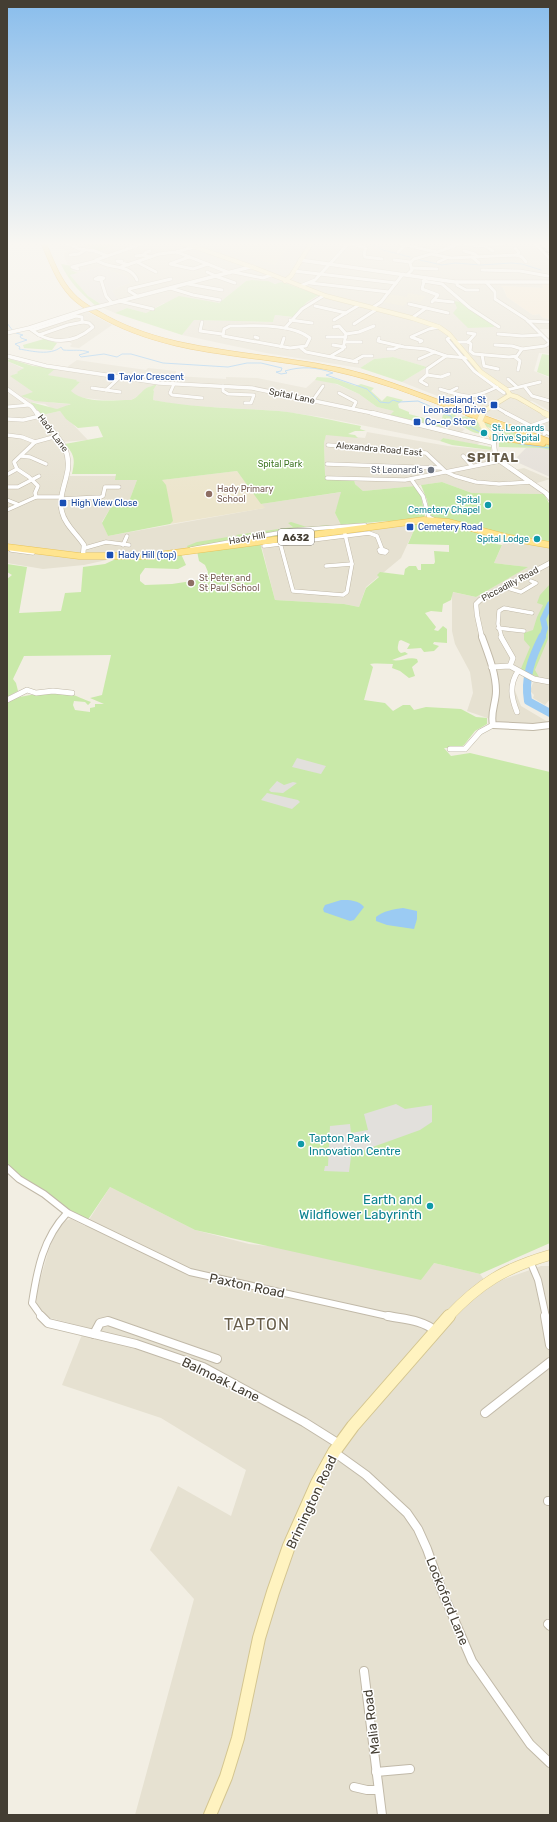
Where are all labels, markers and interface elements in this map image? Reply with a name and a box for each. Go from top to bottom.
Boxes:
marker: Taylor Crescent [106,372,116,382]
place label: Taylor Crescent [119,372,184,382]
street label: Spital Lane [268,386,316,406]
place label: Hasland, St Leonards Drive [423,395,486,415]
marker: Hasland, St Leonards Drive [489,400,499,410]
street label: Hady Lane [36,412,70,454]
marker: Co-op Store [412,417,422,427]
place label: Co-op Store [425,417,476,427]
place label: St. Leonards Drive Spital [492,423,545,443]
marker: St. Leonards Drive Spital [479,428,489,438]
street label: Alexandra Road East [336,440,423,458]
district label: SPITAL [467,450,519,465]
park label: Spital Park [258,459,303,469]
place label: St Leonard's [371,465,423,475]
marker: St Leonard's [426,465,436,475]
place label: Hady Primary School [217,484,273,504]
marker: Hady Primary School [204,489,214,499]
place label: Spital Cemetery Chapel [408,495,480,515]
marker: High View Close [58,498,68,508]
place label: High View Close [71,498,138,508]
marker: Spital Cemetery Chapel [483,500,493,510]
marker: Cemetery Road [405,522,415,532]
place label: Cemetery Road [418,522,482,532]
road number: A632 [278,529,314,545]
street label: Hady Hill [228,530,266,546]
place label: Spital Lodge [477,534,529,544]
marker: Spital Lodge [532,534,542,544]
marker: Hady Hill (top) [105,550,115,560]
place label: Hady Hill (top) [118,550,176,560]
street label: Piccadilly Road [480,565,540,603]
place label: St Peter and St Paul School [199,573,259,593]
marker: St Peter and St Paul School [186,578,196,588]
place label: Tapton Park Innovation Centre [309,1132,401,1158]
marker: Tapton Park Innovation Centre [296,1139,306,1149]
place label: Earth and Wildflower Labyrinth [299,1192,422,1222]
marker: Earth and Wildflower Labyrinth [425,1201,435,1211]
street label: Paxton Road [208,1270,286,1301]
district label: TAPTON [224,1315,290,1334]
street label: Balmoak Lane [179,1354,262,1405]
street label: Brimington Road [283,1453,341,1552]
street label: Lockoford Lane [423,1555,472,1647]
street label: Malia Road [360,1689,383,1755]

